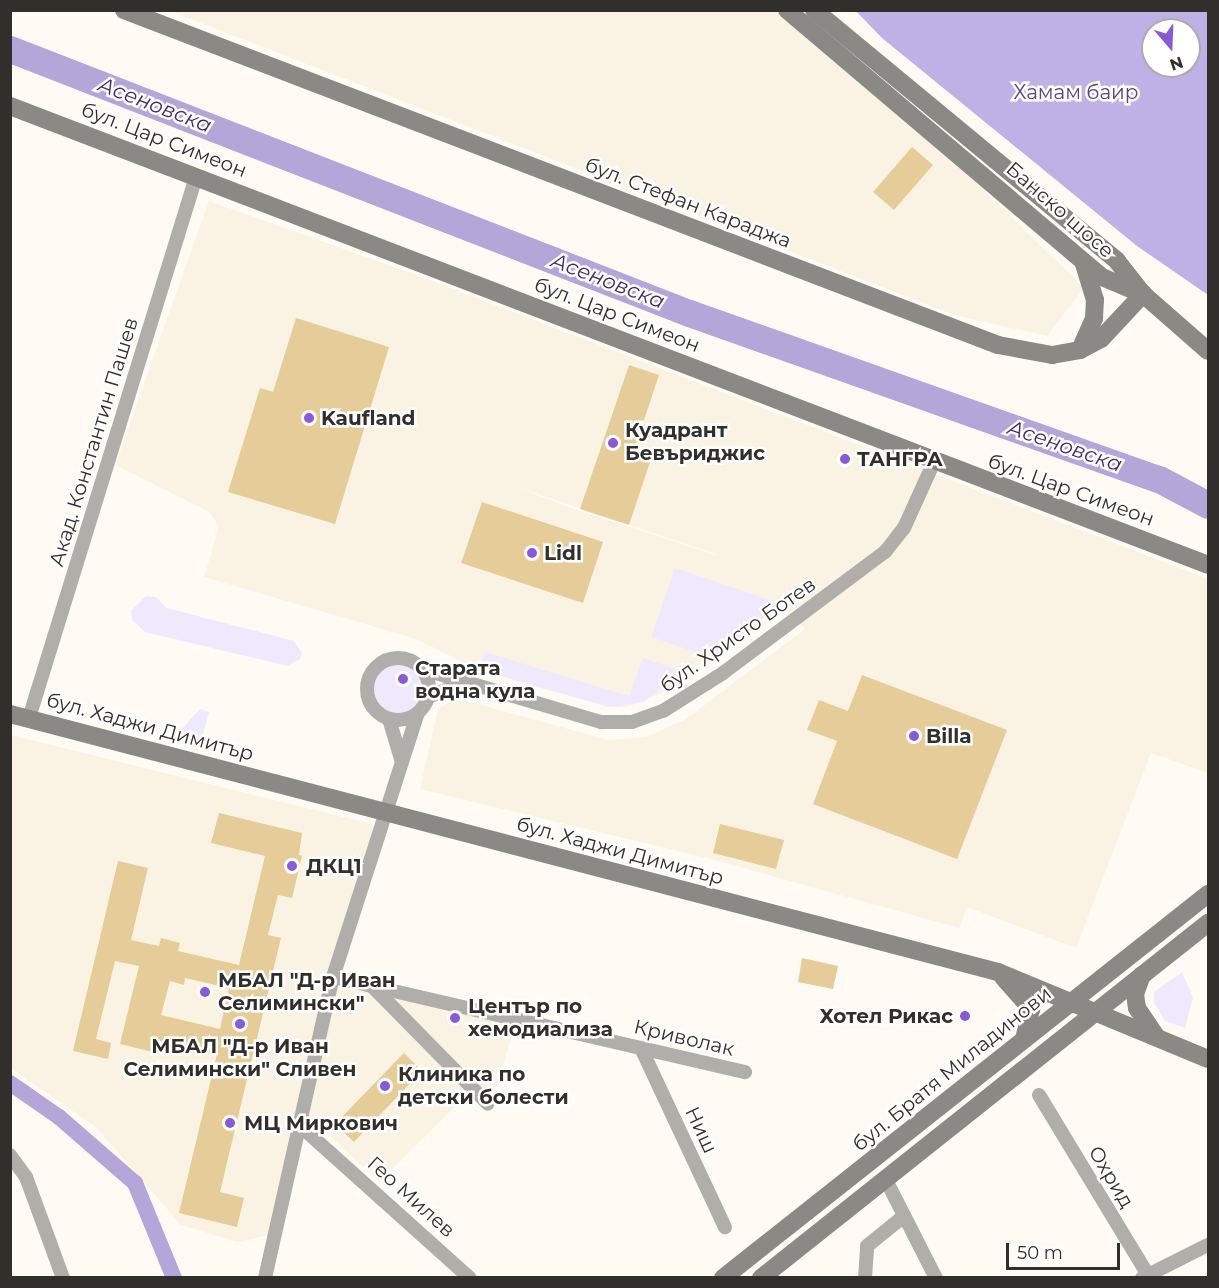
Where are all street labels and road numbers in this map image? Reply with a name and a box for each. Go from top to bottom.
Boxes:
street label: бул. Цар Симеон [78,97,250,183]
street label: бул. Стефан Караджа [582,153,794,253]
street label: Банско шосе [1001,157,1119,263]
street label: бул. Цар Симеон [531,272,703,358]
street label: Акад. Константин Пашев [45,315,143,569]
street label: бул. Цар Симеон [985,449,1157,531]
street label: бул. Христо Ботев [656,572,820,698]
street label: бул. Хаджи Димитър [44,688,256,766]
street label: бул. Хаджи Димитър [514,812,726,890]
street label: бул. Братя Миладинови [848,982,1056,1156]
street label: Криволак [632,1015,736,1061]
street label: Ниш [680,1103,722,1157]
street label: Охрид [1083,1142,1139,1212]
street label: Гео Милев [362,1151,460,1243]

